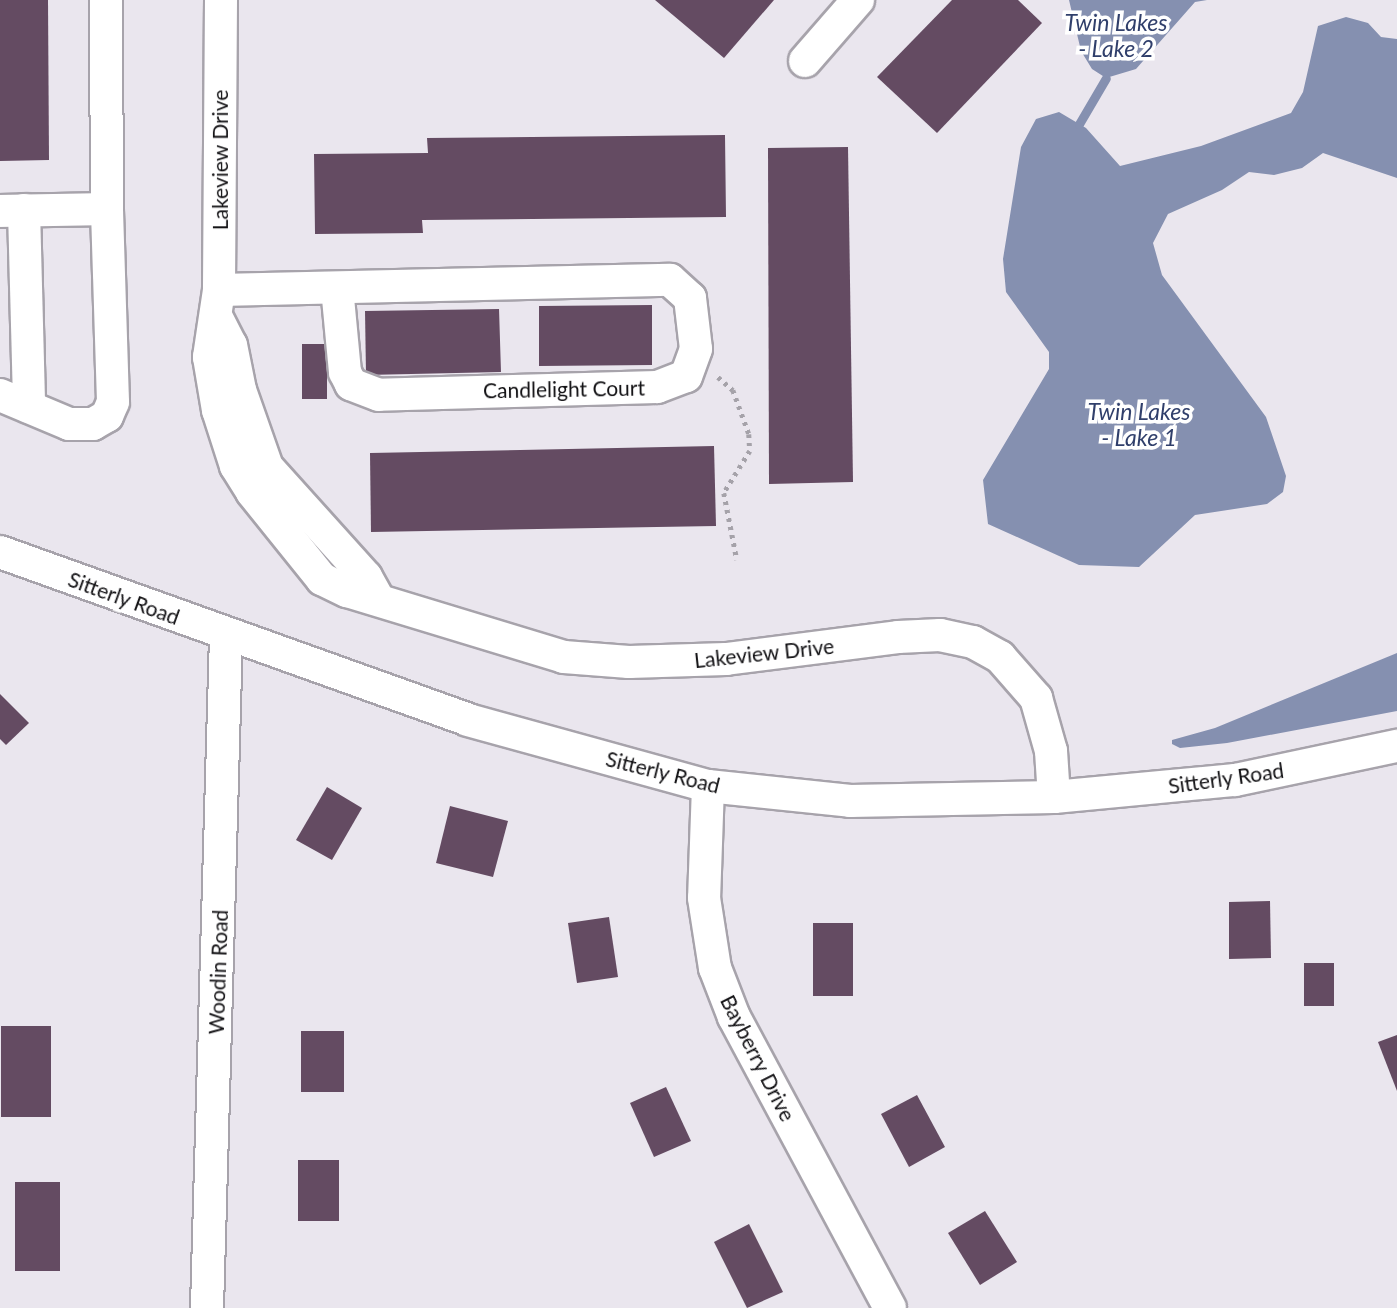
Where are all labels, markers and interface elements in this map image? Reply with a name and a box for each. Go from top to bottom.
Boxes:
water label: Twin Lakes - Lake 2 [1064,8,1168,62]
street label: Lakeview Drive [207,90,233,230]
street label: Candlelight Court [483,375,645,403]
water label: Twin Lakes - Lake 1 [1087,397,1191,451]
street label: Sitterly Road [65,566,183,630]
street label: Lakeview Drive [693,633,835,673]
street label: Sitterly Road [603,746,723,798]
street label: Sitterly Road [1166,757,1286,799]
street label: Woodin Road [203,909,233,1035]
street label: Bayberry Drive [715,990,801,1126]

